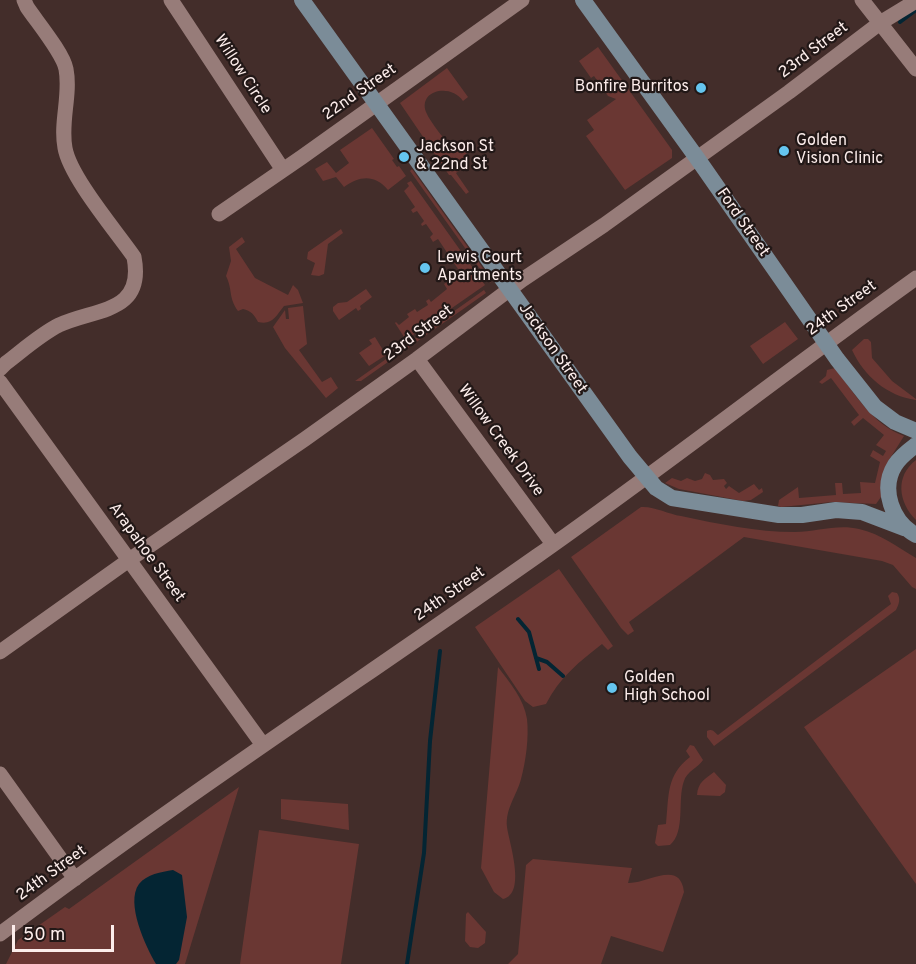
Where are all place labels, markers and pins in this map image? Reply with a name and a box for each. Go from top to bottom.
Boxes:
place label: Bonfire Burritos [575,78,689,98]
marker: Bonfire Burritos [694,81,708,95]
place label: Golden Vision Clinic [796,132,883,170]
place label: Jackson St & 22nd St [416,138,494,176]
marker: Golden Vision Clinic [777,144,791,158]
marker: Jackson St & 22nd St [397,150,411,164]
place label: Lewis Court Apartments [437,249,522,287]
marker: Lewis Court Apartments [418,261,432,275]
place label: Golden High School [624,669,710,707]
marker: Golden High School [605,681,619,695]

